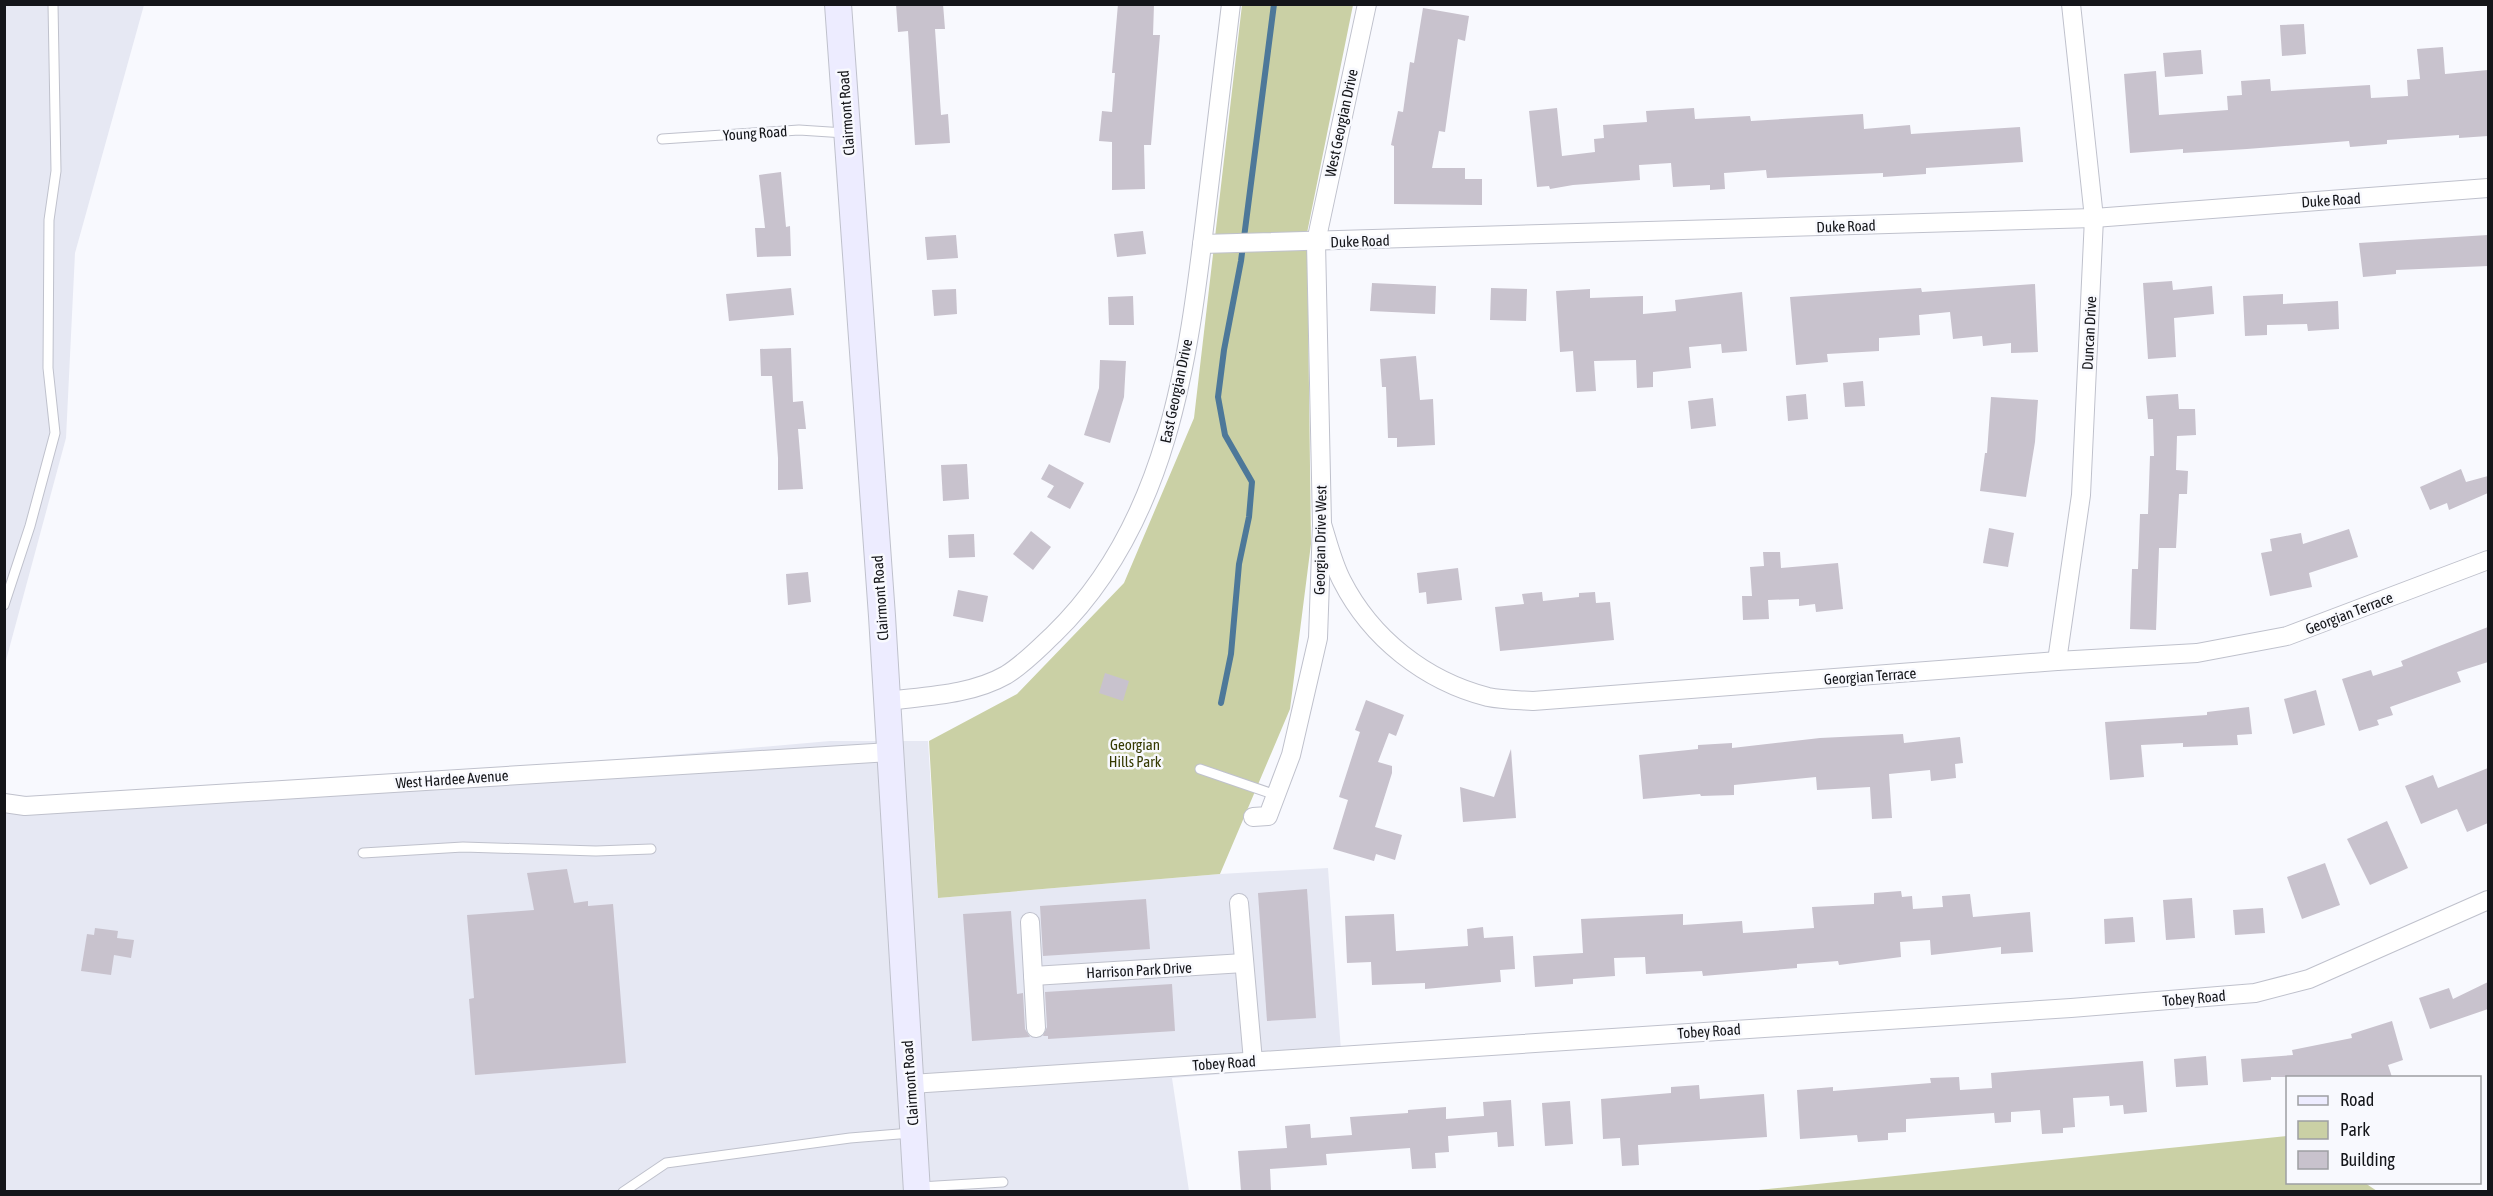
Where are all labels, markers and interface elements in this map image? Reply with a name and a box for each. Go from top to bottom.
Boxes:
street label: West Georgian Drive [1321,67,1361,179]
street label: Clairmont Road [835,70,857,156]
street label: Young Road [722,122,788,144]
street label: Duke Road [2301,189,2361,211]
street label: Duke Road [1816,216,1876,236]
street label: Duke Road [1330,231,1390,251]
street label: Duncan Drive [2079,295,2099,370]
street label: East Georgian Drive [1157,337,1195,445]
street label: Georgian Drive West [1311,485,1329,595]
street label: Clairmont Road [869,555,891,641]
street label: Georgian Terrace [2303,588,2395,637]
street label: Georgian Terrace [1823,664,1917,688]
park label: Georgian Hills Park [1109,736,1162,770]
street label: West Hardee Avenue [395,767,509,791]
street label: Harrison Park Drive [1086,959,1193,981]
street label: Tobey Road [2162,987,2226,1009]
street label: Tobey Road [1677,1020,1741,1042]
street label: Clairmont Road [899,1040,921,1126]
street label: Tobey Road [1192,1052,1256,1074]
legend [2286,1076,2481,1184]
text: Road [2340,1089,2374,1110]
text: Park [2340,1119,2370,1140]
text: Building [2340,1149,2395,1170]

